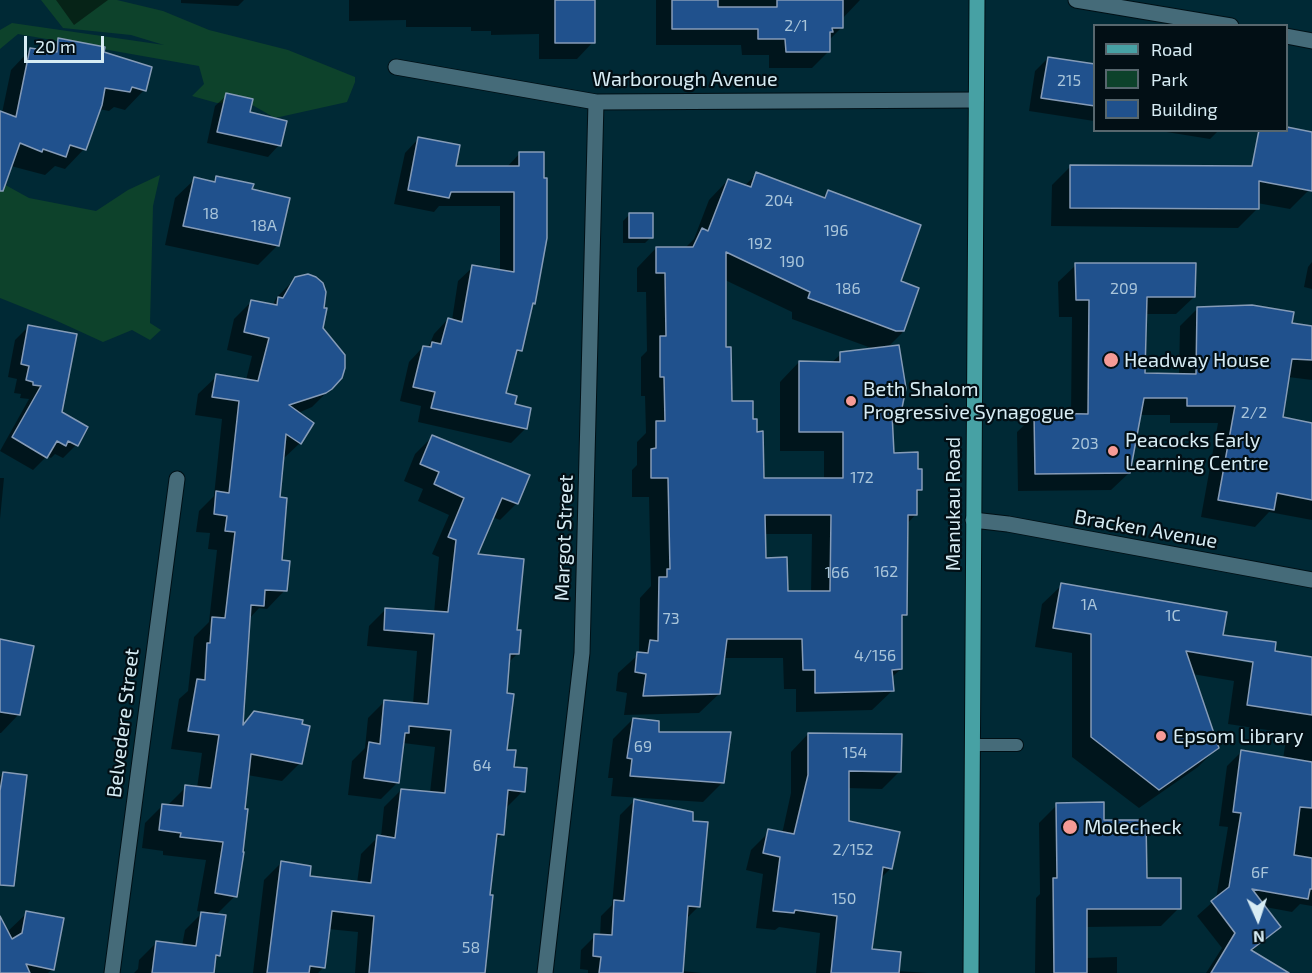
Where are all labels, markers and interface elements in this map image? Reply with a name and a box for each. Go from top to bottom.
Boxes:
house number: 2/1 [784,16,808,36]
scale bar [27,24,106,62]
legend [1093,24,1288,132]
text: 20 m [35,35,76,57]
text: Road [1151,38,1192,60]
street label: Warborough Avenue [592,67,778,91]
text: Park [1151,68,1188,90]
house number: 215 [1057,71,1081,91]
text: Building [1151,98,1218,120]
house number: 204 [765,191,793,211]
house number: 18 [203,204,219,224]
house number: 18A [251,216,277,236]
house number: 196 [824,221,848,241]
house number: 192 [748,234,772,254]
house number: 190 [779,252,805,272]
house number: 186 [835,279,861,299]
house number: 209 [1110,279,1138,299]
place label: Headway House [1124,348,1270,372]
marker: Headway House [1102,351,1120,369]
place label: Beth Shalom Progressive Synagogue [863,377,1075,424]
marker: Beth Shalom Progressive Synagogue [844,394,858,408]
house number: 2/2 [1241,403,1267,423]
place label: Peacocks Early Learning Centre [1125,428,1269,475]
house number: 203 [1071,434,1099,454]
street label: Manukau Road [941,437,965,571]
marker: Peacocks Early Learning Centre [1106,444,1120,458]
house number: 172 [850,468,874,488]
street label: Margot Street [550,474,578,602]
street label: Bracken Avenue [1073,505,1219,553]
house number: 162 [874,562,898,582]
house number: 166 [825,563,849,583]
house number: 1A [1081,595,1097,615]
house number: 1C [1165,606,1181,626]
house number: 73 [662,609,680,629]
house number: 4/156 [854,646,896,666]
street label: Belvedere Street [102,647,144,799]
place label: Epsom Library [1173,724,1304,748]
marker: Epsom Library [1154,729,1168,743]
house number: 69 [634,737,652,757]
house number: 154 [843,743,867,763]
house number: 64 [473,756,491,776]
place label: Molecheck [1084,815,1182,839]
marker: Molecheck [1061,818,1079,836]
house number: 2/152 [832,840,874,860]
house number: 6F [1251,863,1269,883]
house number: 150 [832,889,856,909]
north arrow [1228,889,1288,949]
text: N [1253,928,1265,947]
house number: 58 [462,938,480,958]

